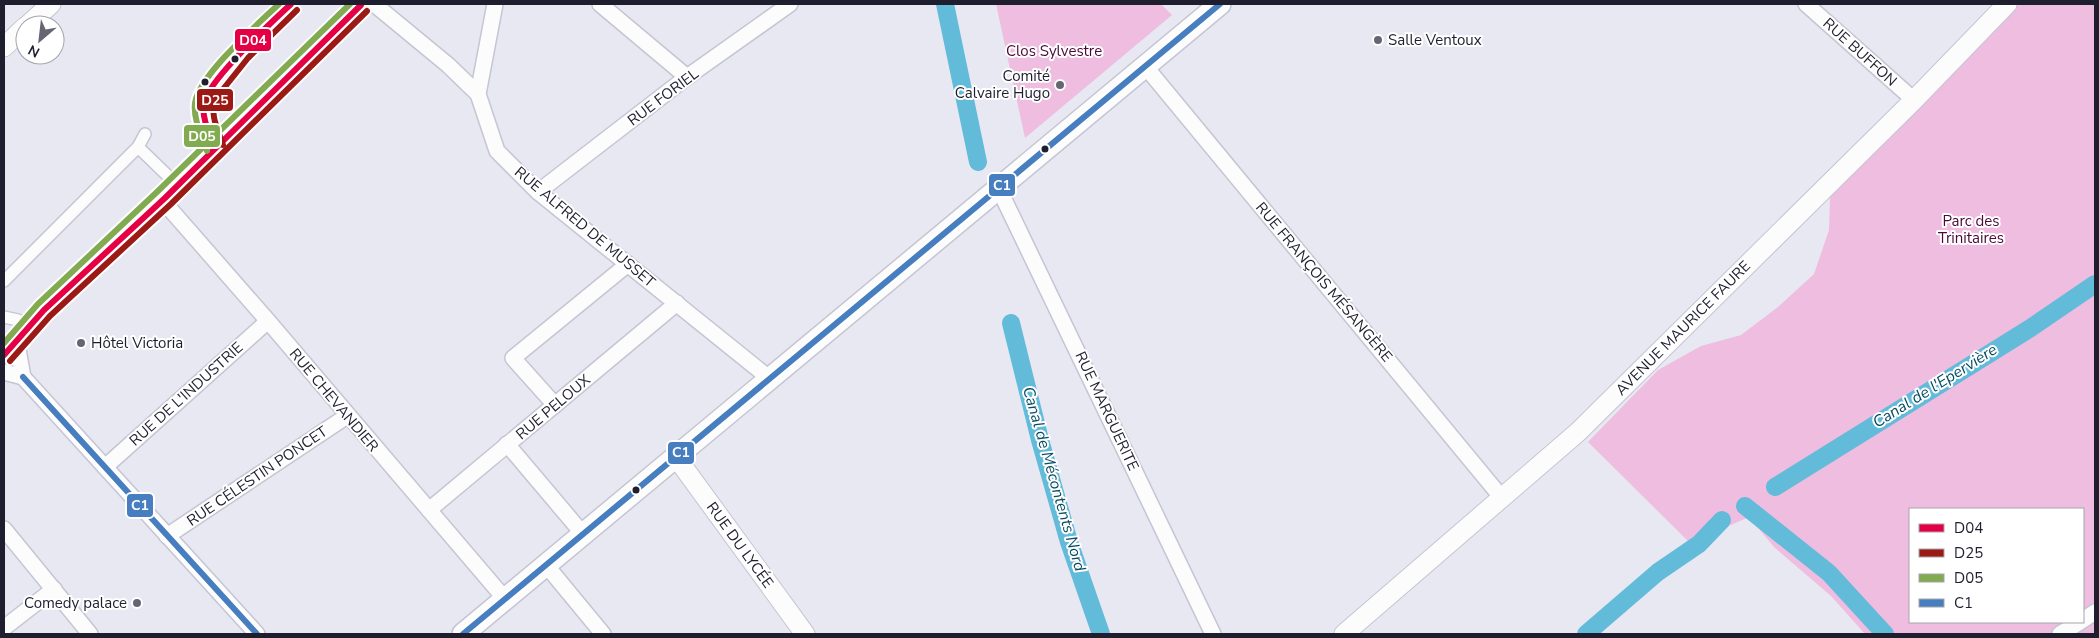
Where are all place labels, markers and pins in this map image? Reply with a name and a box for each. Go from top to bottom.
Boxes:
place label: Salle Ventoux [1388,30,1482,50]
marker: Salle Ventoux [1372,34,1384,46]
unlabelled marker [230,54,240,64]
place label: Comité Calvaire Hugo [955,66,1050,103]
unlabelled marker [200,77,210,87]
marker: Comité Calvaire Hugo [1054,79,1066,91]
unlabelled marker [1040,144,1050,154]
place label: Hôtel Victoria [91,333,183,353]
marker: Hôtel Victoria [75,337,87,349]
unlabelled marker [631,485,641,495]
place label: Comedy palace [24,593,127,613]
marker: Comedy palace [131,597,143,609]

